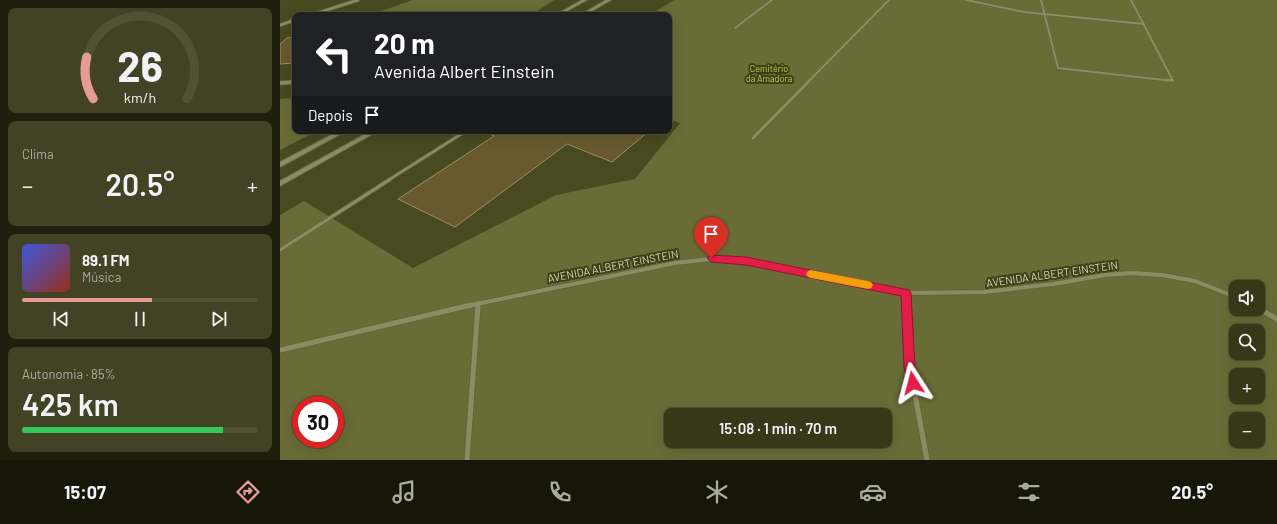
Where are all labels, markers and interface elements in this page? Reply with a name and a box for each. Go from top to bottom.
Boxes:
text: 20 m [374,26,435,60]
icon: left [308,28,360,80]
text: 26 [117,39,163,89]
text: Avenida Albert Einstein [374,60,555,82]
park label: Cemitério da Amadora [746,63,792,84]
text: km/h [124,88,156,105]
icon: arrive [361,104,383,126]
text: Depois [308,106,353,124]
text: Clima [22,146,54,162]
text: 20.5° [106,166,175,202]
text: − [22,172,33,198]
text: + [247,172,258,198]
pin [694,217,728,258]
icon: arrive [700,223,722,245]
street label: AVENIDA ALBERT EINSTEIN [546,246,679,285]
text: 89.1 FM [82,251,130,269]
street label: AVENIDA ALBERT EINSTEIN [985,258,1119,289]
text: Música [82,269,121,285]
map controls [1229,280,1265,448]
button: sound [1229,280,1265,316]
icon: previous [50,308,72,330]
icon: pause [129,308,151,330]
icon: next [208,308,230,330]
button: search [1229,324,1265,360]
position arrow [892,362,934,404]
text: Autonomia · 85% [22,366,116,382]
button: + [1229,368,1265,404]
text: 425 km [22,386,119,422]
speed limit sign: 30 [292,396,344,448]
button: − [1229,412,1265,448]
text: 15:08 · 1 min · 70 m [719,419,837,437]
icon: directions [234,478,262,506]
icon: music [390,478,418,506]
icon: phone [546,478,574,506]
icon: climate [703,478,731,506]
icon: car [859,478,887,506]
icon: filters [1015,478,1043,506]
text: 15:07 [64,481,106,503]
text: 20.5° [1171,481,1213,503]

